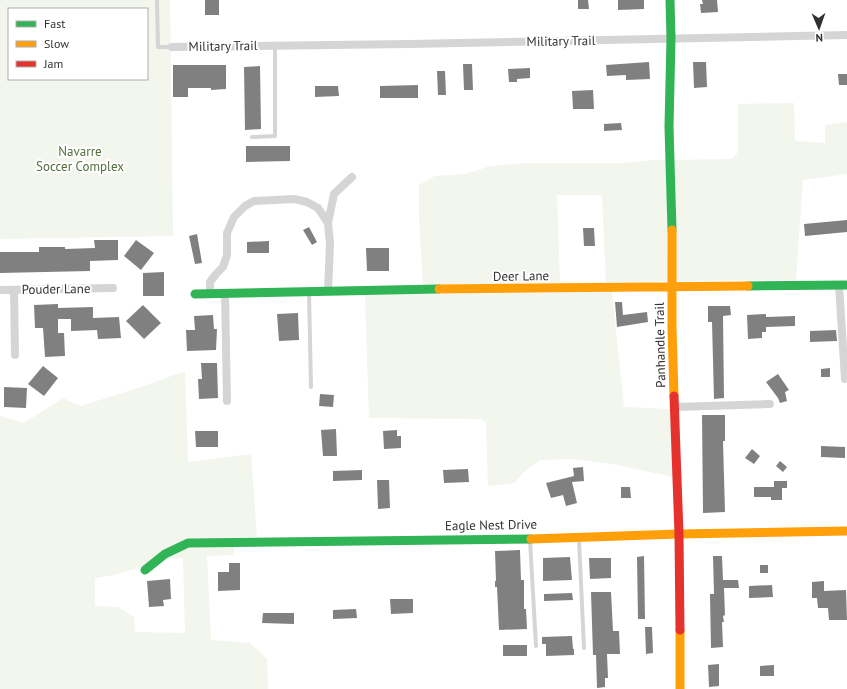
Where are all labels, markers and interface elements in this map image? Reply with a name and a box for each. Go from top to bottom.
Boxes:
legend [8,8,148,80]
north arrow [799,8,839,48]
text: Fast [44,16,65,31]
text: N [815,31,823,45]
street label: Military Trail [526,32,596,50]
text: Slow [44,36,69,51]
street label: Military Trail [188,37,258,55]
text: Jam [43,56,63,71]
park label: Navarre Soccer Complex [36,143,124,175]
street label: Deer Lane [493,267,549,285]
street label: Pouder Lane [21,280,91,298]
street label: Panhandle Trail [651,302,669,388]
street label: Eagle Nest Drive [445,516,537,534]

